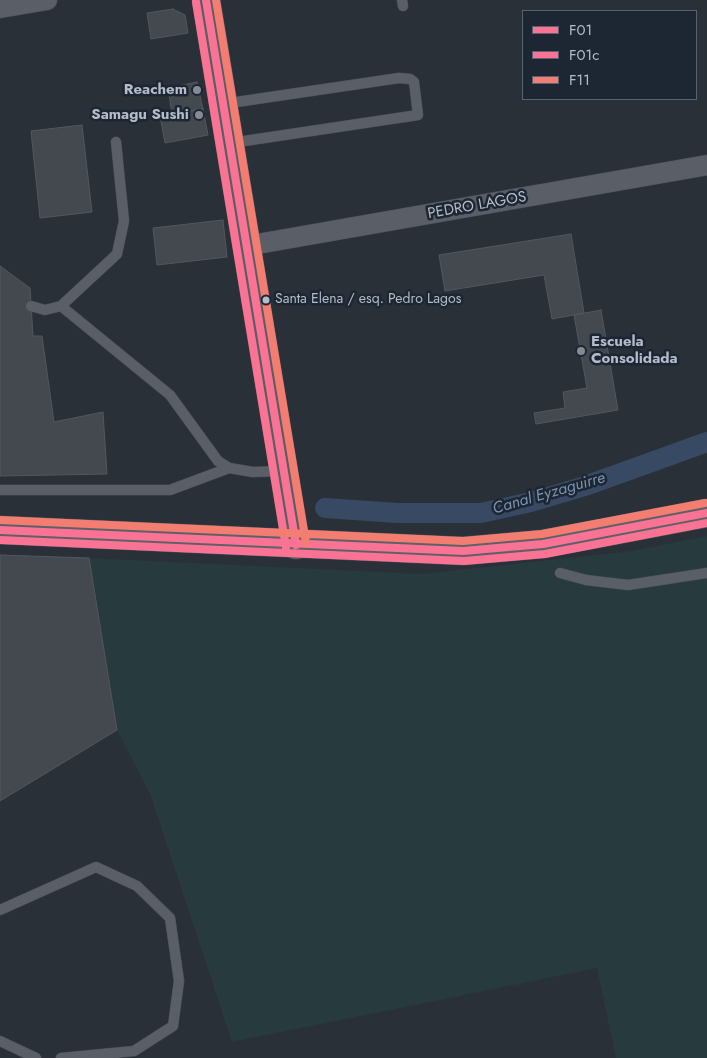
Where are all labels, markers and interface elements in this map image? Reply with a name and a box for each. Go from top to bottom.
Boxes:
legend [522,10,697,100]
text: F01 [569,19,592,41]
text: F01c [569,44,599,66]
text: F11 [569,69,590,91]
place label: Reachem [124,81,187,99]
marker: Reachem [191,84,203,96]
place label: Samagu Sushi [91,106,189,124]
marker: Samagu Sushi [193,109,205,121]
street label: PEDRO LAGOS [426,188,528,224]
place label: Santa Elena / esq. Pedro Lagos [275,292,461,308]
marker: Santa Elena / esq. Pedro Lagos [261,295,271,305]
place label: Escuela Consolidada [591,333,678,368]
marker: Escuela Consolidada [575,345,587,357]
water label: Canal Eyzaguirre [491,469,607,519]

